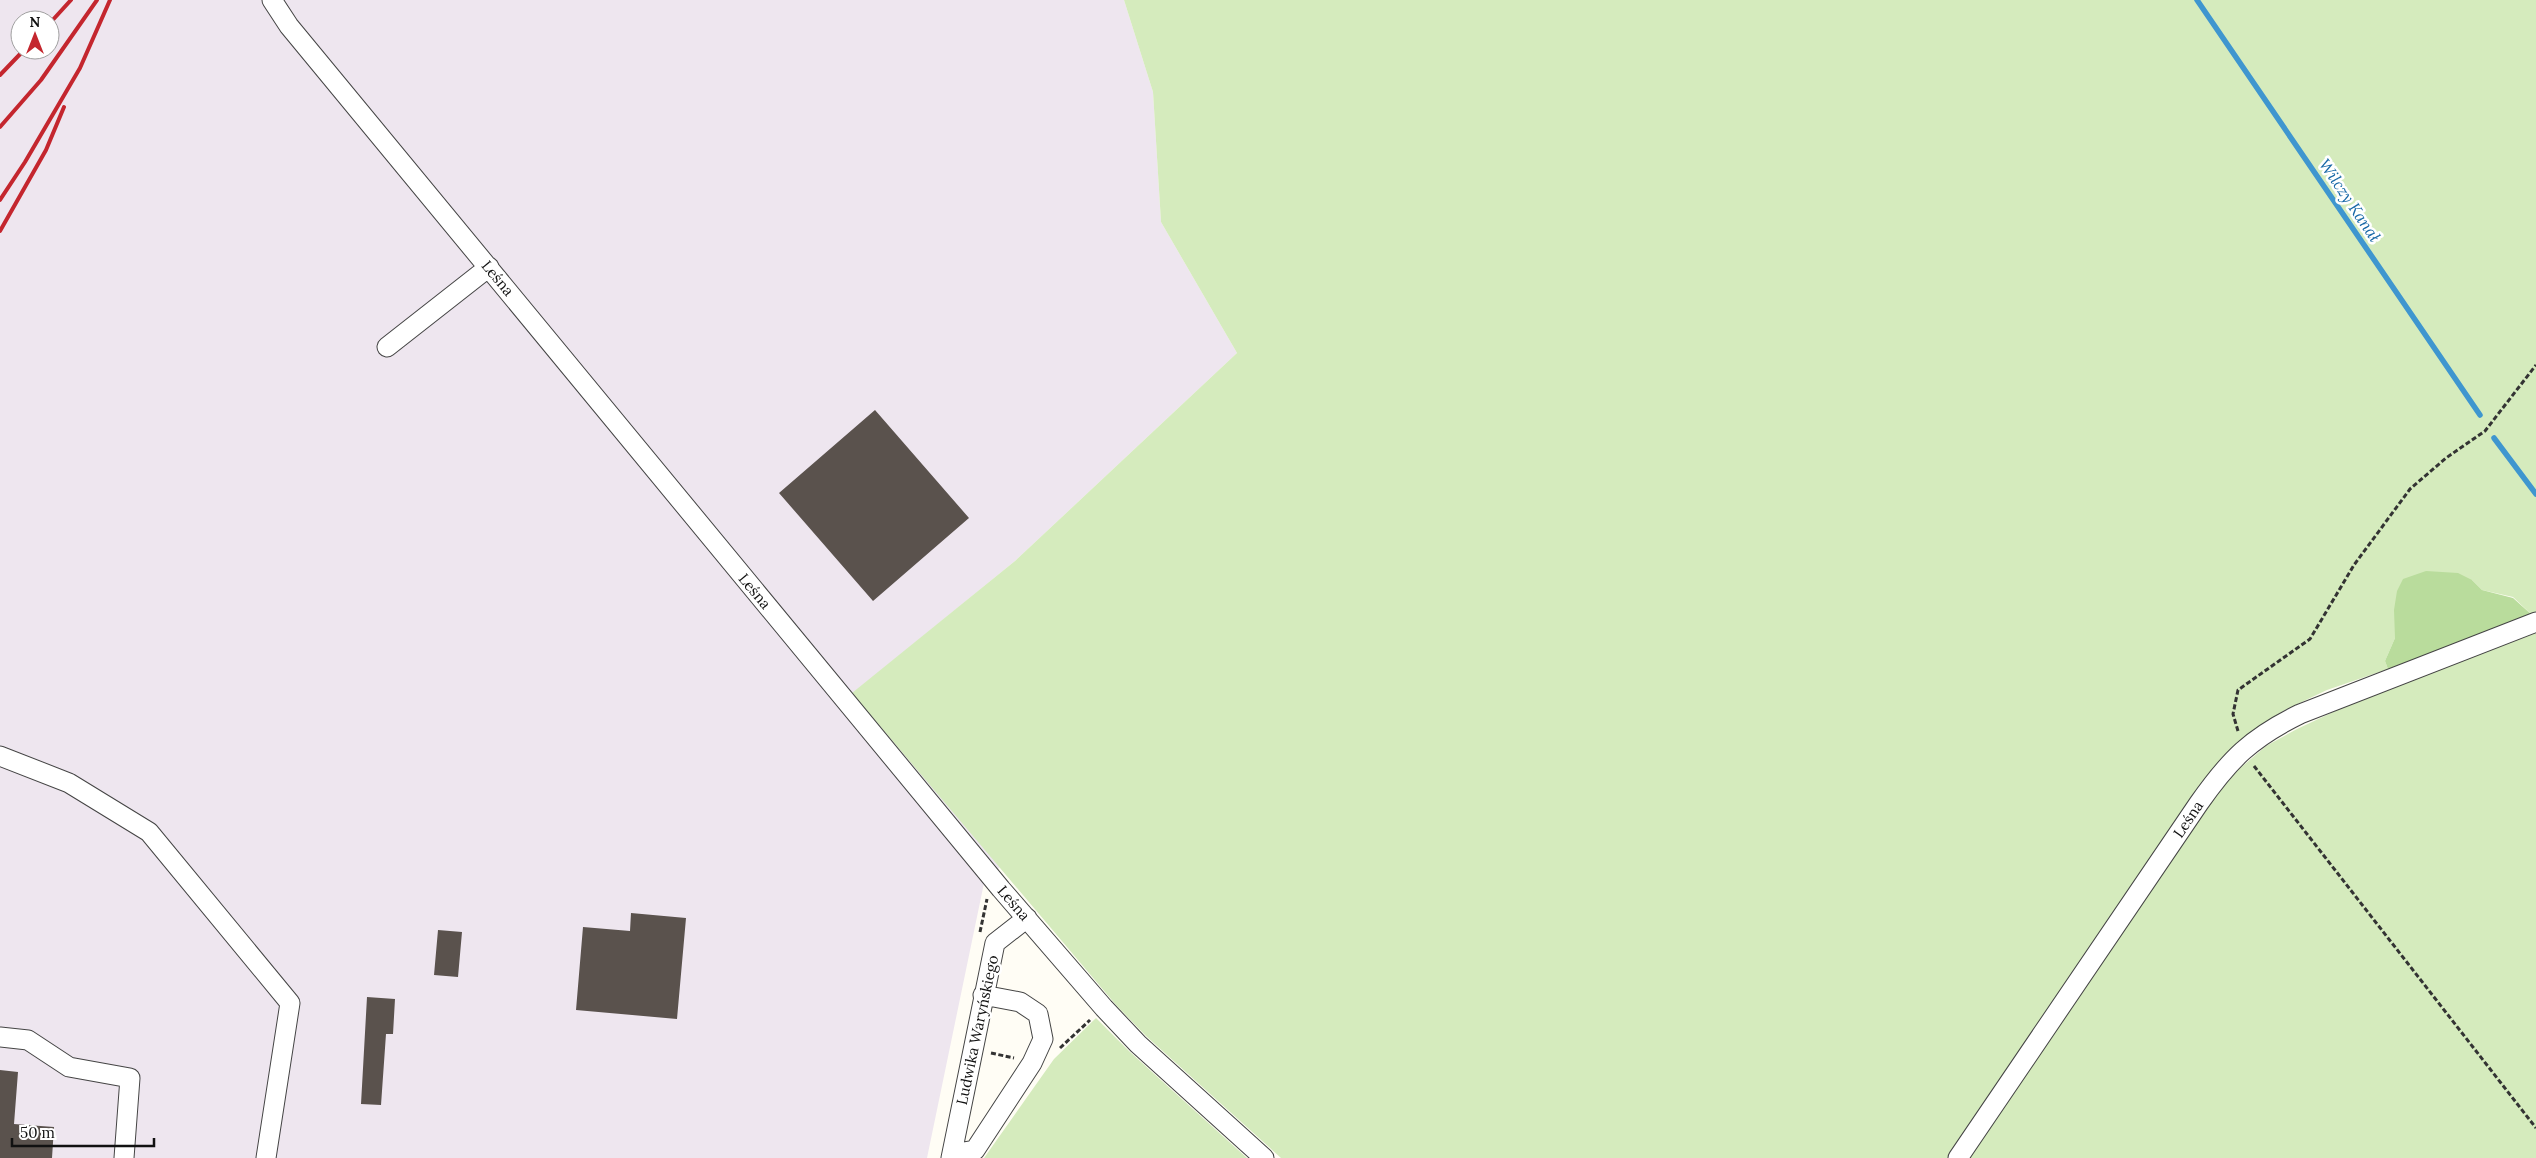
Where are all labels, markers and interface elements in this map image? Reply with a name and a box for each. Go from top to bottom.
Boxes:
north arrow [10,10,60,60]
text: N [30,13,41,31]
water label: Wilczy Kanał [2315,155,2385,246]
street label: Leśna [478,256,518,300]
street label: Leśna [735,569,775,613]
street label: Leśna [2169,797,2207,841]
street label: Leśna [994,881,1035,925]
street label: Ludwika Waryńskiego [952,953,1002,1107]
scale bar [12,1116,155,1148]
text: 50 m [20,1123,55,1142]

